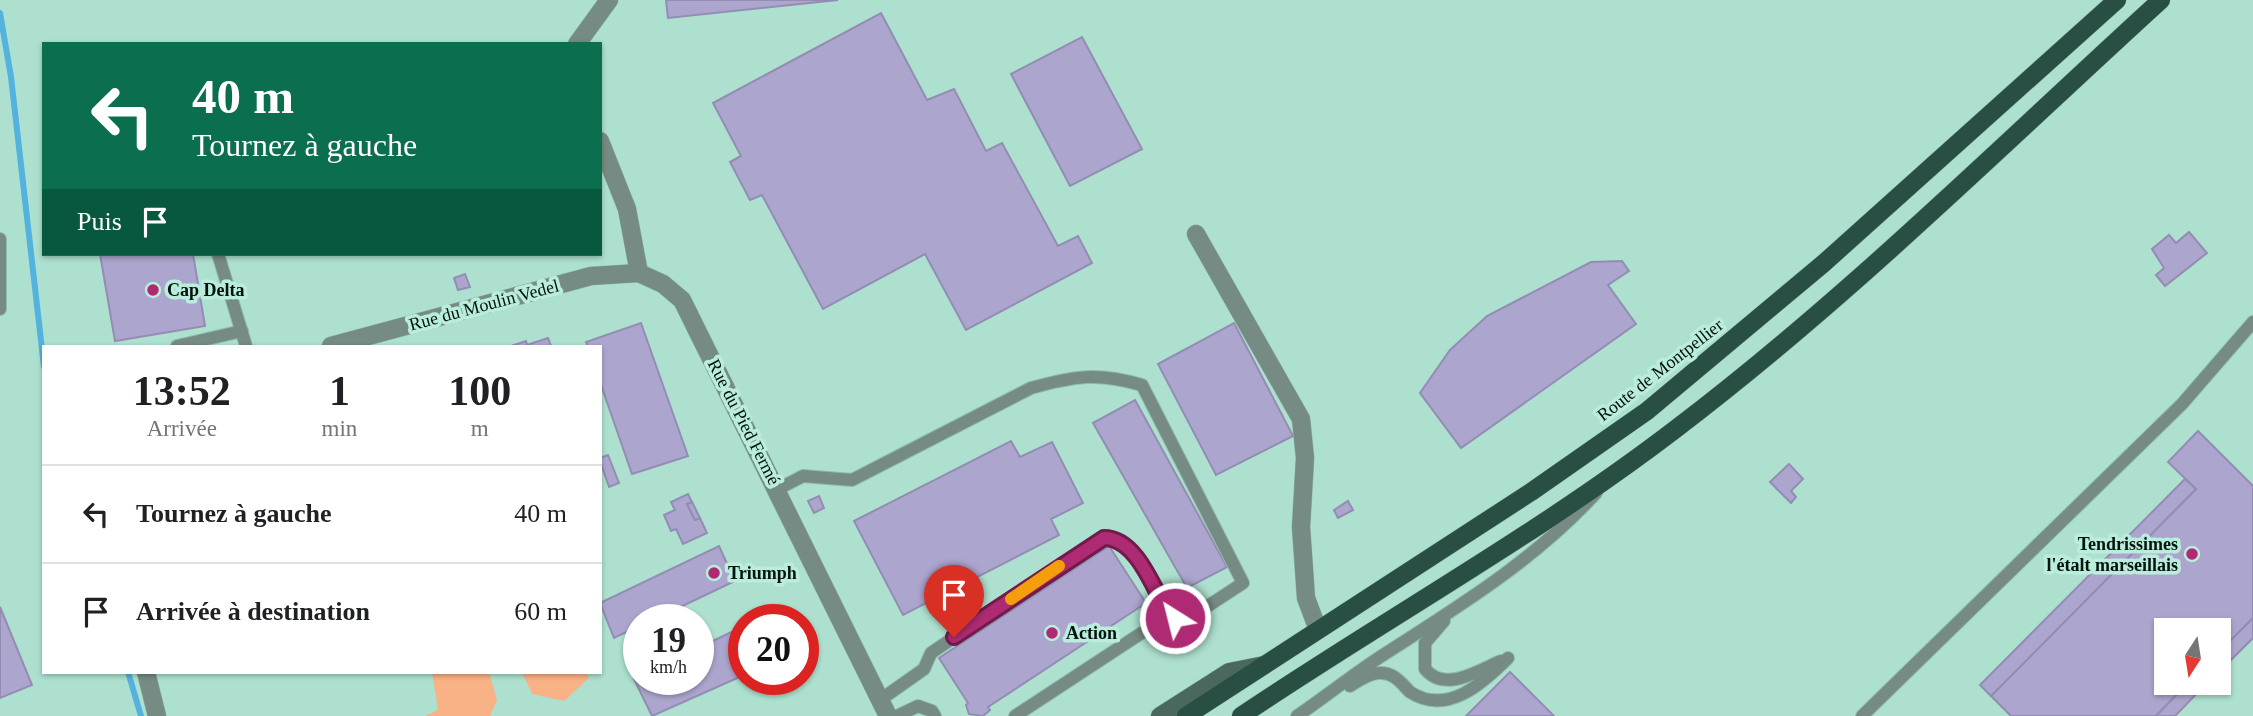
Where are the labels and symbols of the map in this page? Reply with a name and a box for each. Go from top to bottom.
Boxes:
street label: Rue du Moulin Vedel [407,275,561,335]
place label: Cap Delta [167,280,245,300]
marker: Cap Delta [145,282,161,298]
street label: Route de Montpellier [1593,315,1727,425]
street label: Rue du Pied Fermé [704,356,784,488]
place label: Tendrissimes l'étalt marseillais [2047,534,2178,575]
marker: Tendrissimes l'étalt marseillais [2184,546,2200,562]
place label: Triumph [728,563,797,583]
marker: Triumph [706,565,722,581]
pin [924,565,984,637]
position arrow [1138,581,1212,655]
speed limit sign: 20 [728,604,819,695]
north arrow [2154,618,2231,695]
place label: Action [1066,623,1117,643]
marker: Action [1044,625,1060,641]

